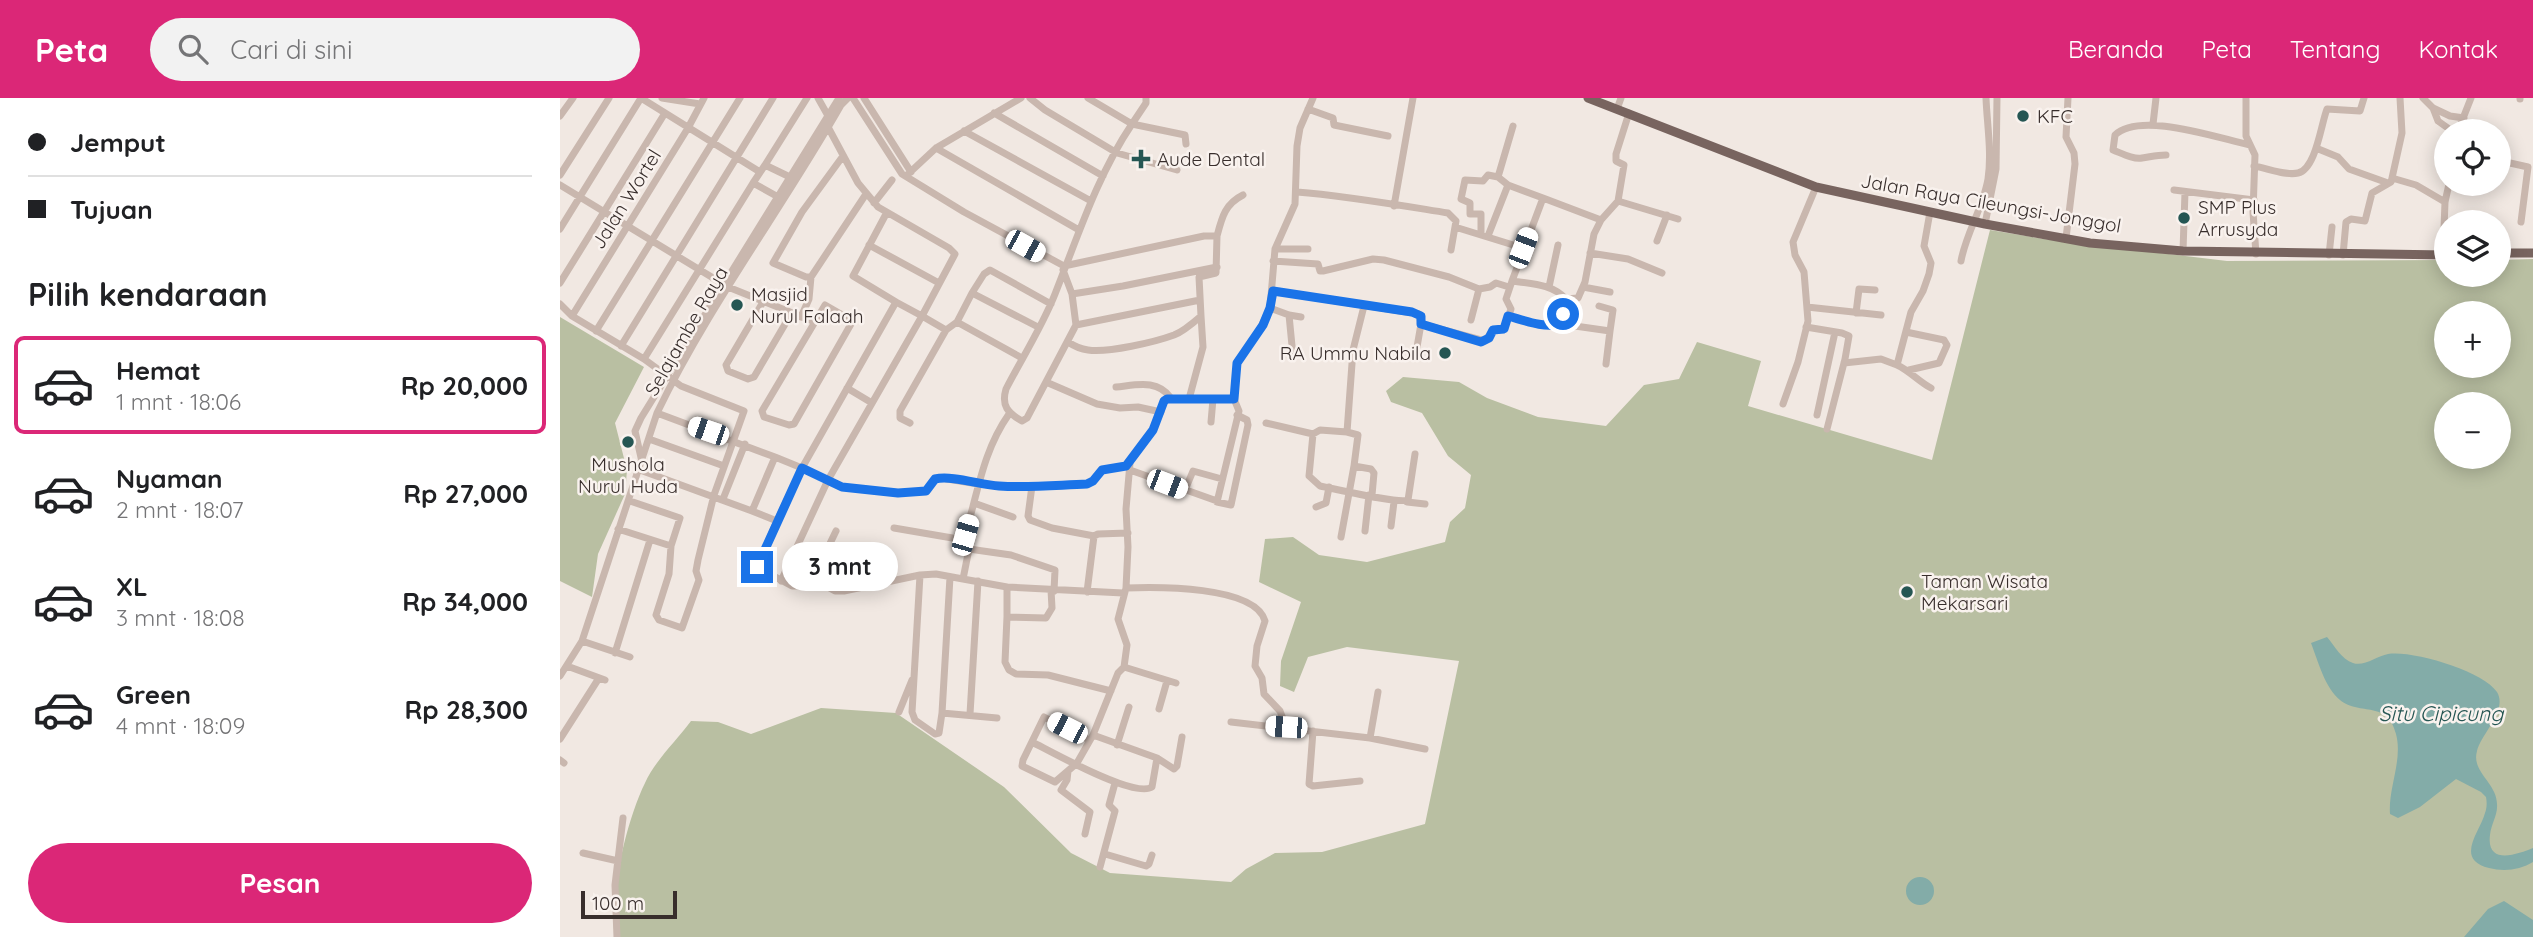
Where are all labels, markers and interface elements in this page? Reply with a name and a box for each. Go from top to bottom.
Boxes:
search box [150,18,640,81]
text: Peta [35,29,108,70]
icon: search [174,30,212,68]
text: Cari di sini [230,33,352,66]
text: Beranda [2068,34,2164,64]
text: Peta [2202,34,2252,64]
text: Tentang [2290,34,2380,64]
text: Kontak [2418,34,2498,64]
place label: KFC [2037,104,2073,128]
marker: KFC [2015,108,2031,124]
map controls [2434,119,2511,469]
button: locate [2434,119,2511,196]
text: Jemput [70,126,166,159]
street label: Jalan Wortel [586,145,666,253]
place label: Aude Dental [1157,147,1265,171]
marker: Aude Dental [1131,149,1151,169]
street label: Jalan Raya Cileungsi-Jonggol [1859,168,2123,238]
text: Tujuan [70,193,153,226]
place label: SMP Plus Arrusyda [2198,195,2278,241]
marker: SMP Plus Arrusyda [2176,210,2192,226]
button: layers [2434,210,2511,287]
car [1506,225,1541,271]
car [1002,227,1049,265]
street label: Selajambe Raya [639,262,733,400]
text: Pilih kendaraan [28,274,268,314]
place label: Masjid Nurul Falaah [751,282,864,328]
marker: Masjid Nurul Falaah [729,297,745,313]
route start [1547,298,1579,330]
button: + [2434,301,2511,378]
place label: RA Ummu Nabila [1280,341,1431,365]
marker: RA Ummu Nabila [1437,345,1453,361]
icon: car [32,354,95,417]
text: Hemat [116,354,201,387]
text: Rp 20,000 [401,369,528,402]
text: 1 mnt · 18:06 [116,387,241,416]
button: − [2434,392,2511,469]
car [685,414,732,448]
marker: Mushola Nurul Huda [620,434,636,450]
place label: Mushola Nurul Huda [578,452,678,498]
icon: car [32,462,95,525]
text: Nyaman [116,462,223,495]
car [1144,467,1191,501]
text: Rp 27,000 [403,477,528,510]
text: 2 mnt · 18:07 [116,495,244,524]
car [950,512,981,558]
callout: 3 mnt [782,542,897,592]
route end [741,551,773,583]
text: 3 mnt [808,552,872,581]
place label: Taman Wisata Mekarsari [1921,569,2048,615]
icon: car [32,570,95,633]
text: XL [116,570,148,603]
marker: Taman Wisata Mekarsari [1899,584,1915,600]
text: Rp 34,000 [402,585,528,618]
text: 3 mnt · 18:08 [116,603,245,632]
icon: car [32,678,95,741]
text: Green [116,678,191,711]
text: Rp 28,300 [404,693,528,726]
water label: Situ Cipicung [2379,700,2505,726]
car [1044,709,1091,747]
text: 4 mnt · 18:09 [116,711,245,740]
car [1265,715,1308,739]
button: Pesan [28,843,532,923]
scale bar [581,888,677,920]
text: 100 m [592,891,644,915]

